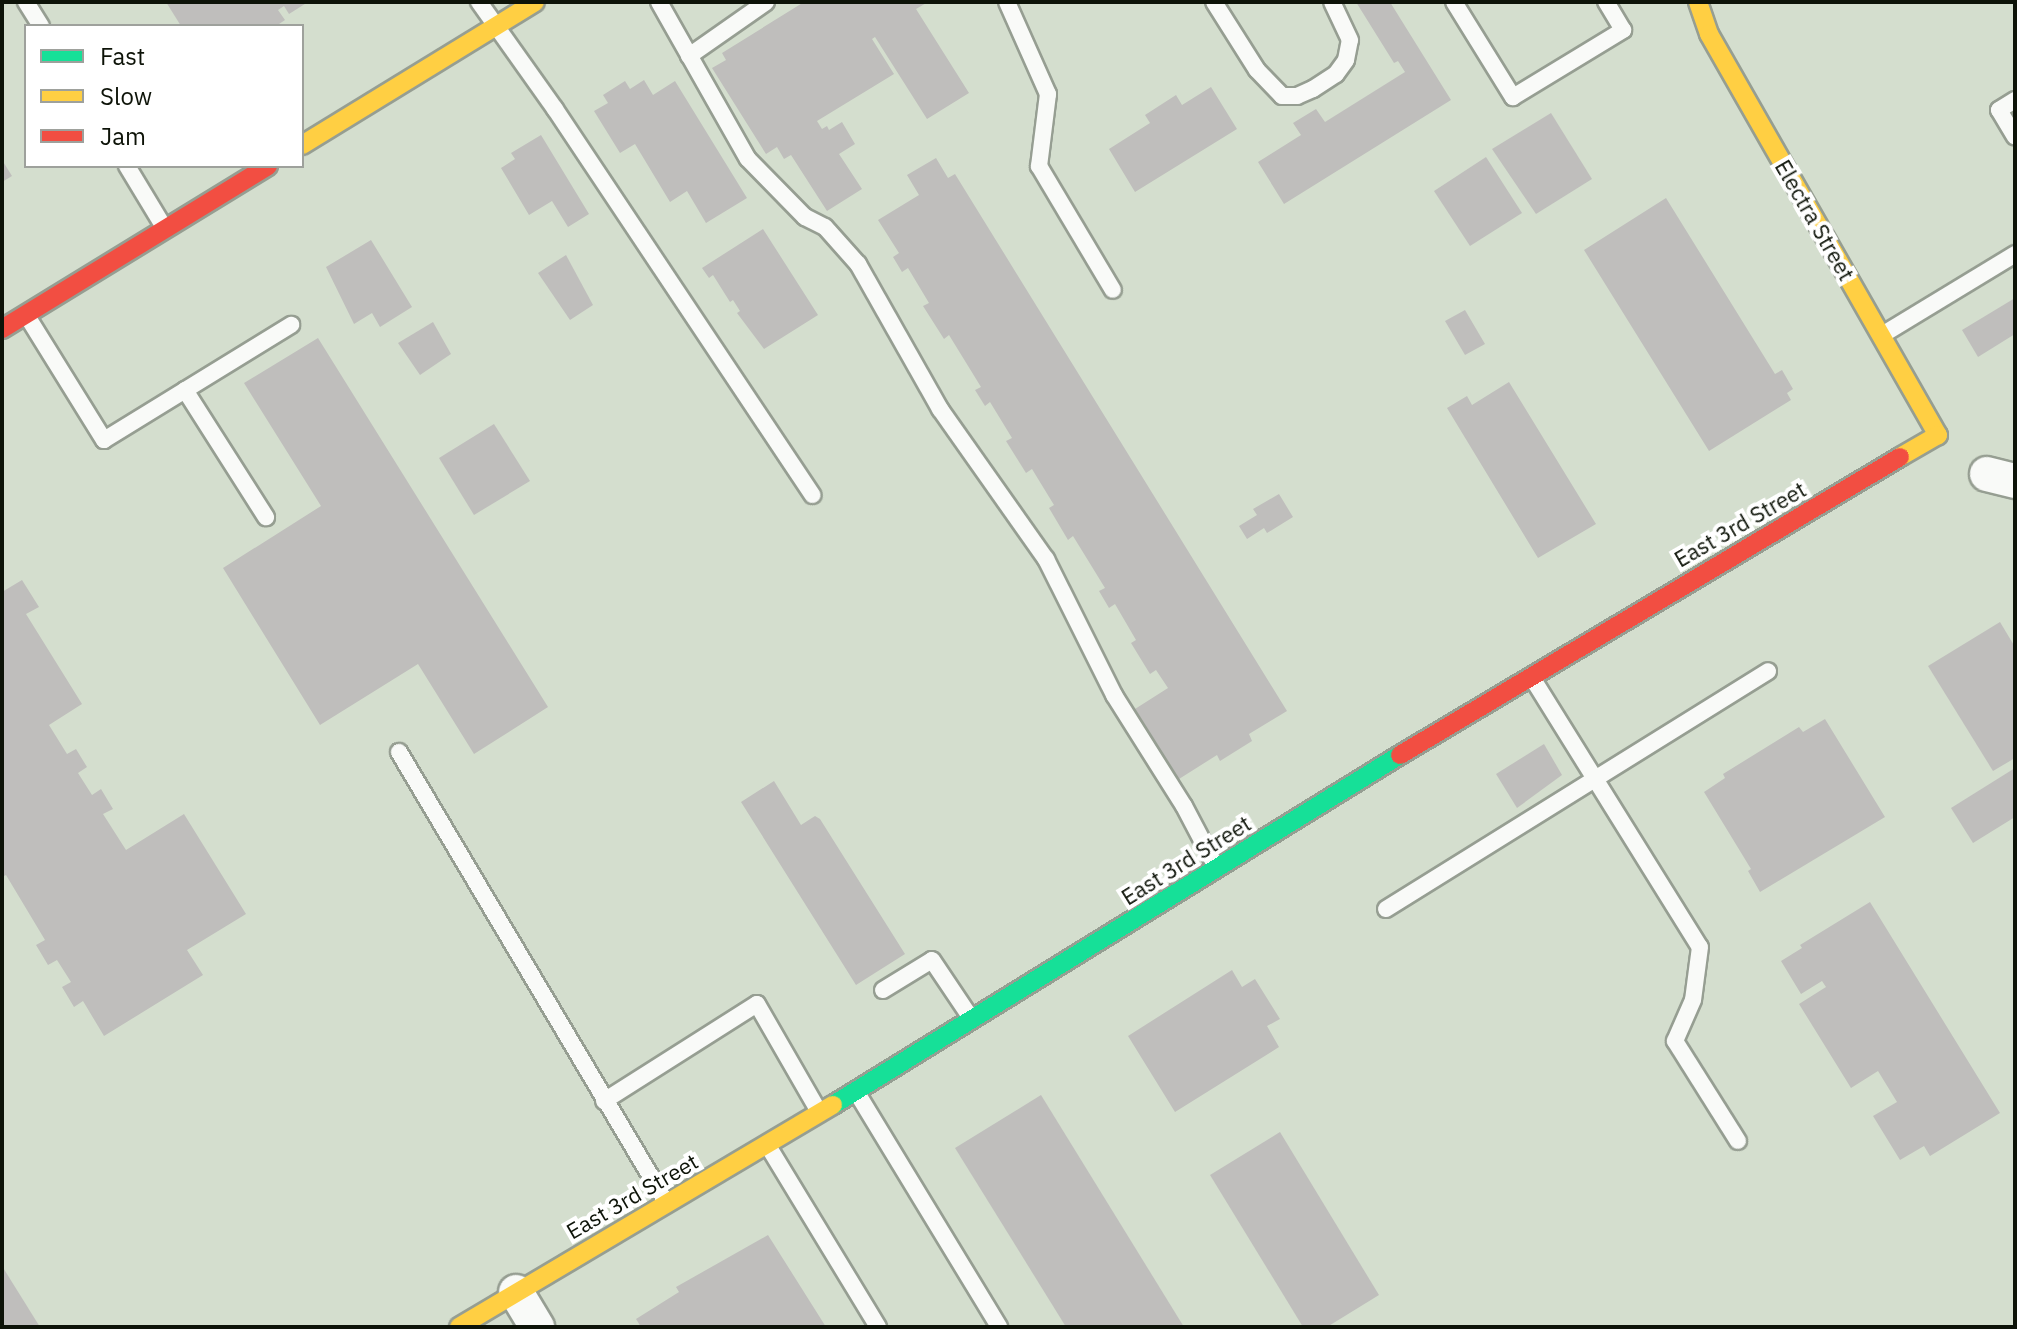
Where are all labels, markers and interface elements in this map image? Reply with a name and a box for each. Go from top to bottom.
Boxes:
legend [24,24,304,168]
text: Fast [100,40,145,72]
text: Slow [100,80,152,112]
text: Jam [100,120,146,152]
street label: Electra Street [1770,155,1860,285]
street label: East 3rd Street [1670,476,1810,572]
street label: East 3rd Street [1116,810,1256,910]
street label: East 3rd Street [562,1148,702,1244]

